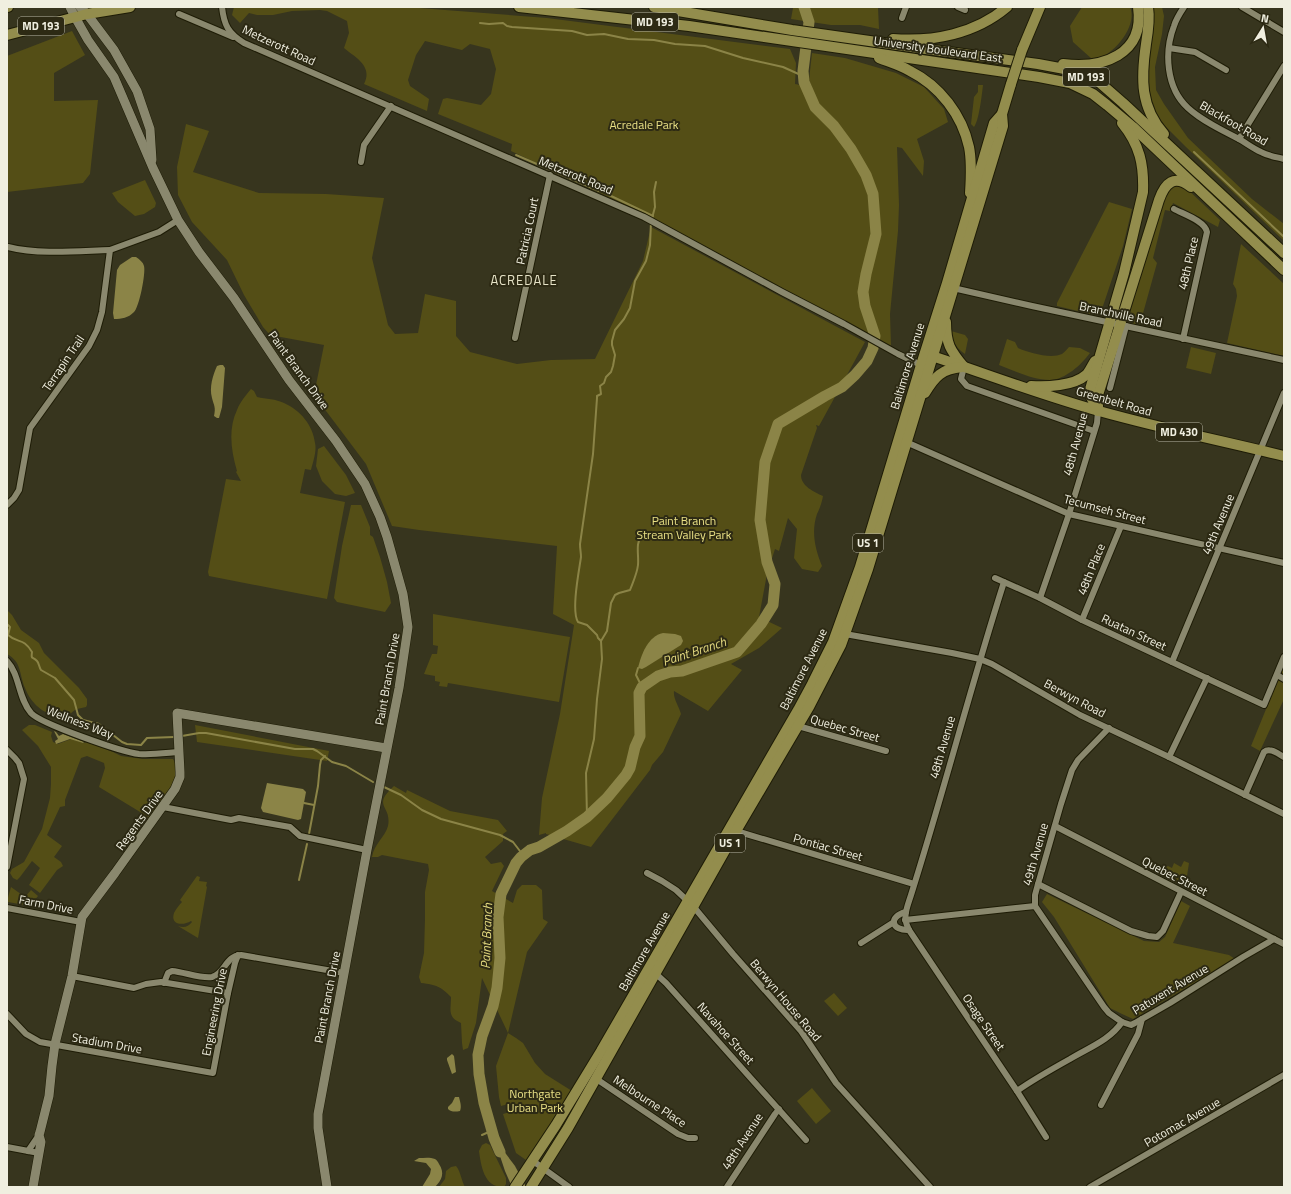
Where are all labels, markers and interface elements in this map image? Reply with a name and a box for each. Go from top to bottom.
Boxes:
north arrow [1243,8,1283,48]
text: N [1260,10,1270,27]
road number: MD 193 [632,13,678,31]
road number: MD 193 [18,17,64,35]
street label: Metzerott Road [239,20,319,70]
street label: University Boulevard East [873,31,1004,68]
road number: MD 193 [1063,68,1109,86]
street label: Blackfoot Road [1196,96,1272,150]
park label: Acredale Park [609,115,679,134]
street label: Metzerott Road [536,151,616,199]
street label: Patricia Court [511,195,544,266]
street label: 48th Place [1173,235,1203,291]
district label: ACREDALE [490,270,558,290]
street label: Branchville Road [1078,296,1164,332]
street label: Baltimore Avenue [885,320,929,412]
street label: Paint Branch Drive [264,327,334,413]
street label: Terrapin Trail [37,331,89,395]
street label: Greenbelt Road [1074,381,1154,421]
street label: 48th Avenue [1058,410,1092,478]
road number: MD 430 [1156,423,1202,441]
street label: Tecumseh Street [1062,489,1149,529]
street label: 49th Avenue [1197,491,1239,557]
park label: Paint Branch Stream Valley Park [637,511,732,544]
road number: US 1 [853,534,883,552]
street label: 48th Place [1072,540,1110,598]
street label: Ruatan Street [1098,609,1170,656]
street label: Baltimore Avenue [774,625,832,713]
street label: Paint Branch Drive [370,631,404,727]
water label: Paint Branch [660,631,729,671]
street label: Berwyn Road [1041,674,1109,722]
street label: Wellness Way [44,700,116,744]
street label: Quebec Street [808,709,883,747]
street label: 48th Avenue [924,713,960,781]
street label: Regents Drive [111,786,167,854]
street label: 49th Avenue [1017,820,1053,888]
street label: Pontiac Street [791,828,866,866]
road number: US 1 [715,834,745,852]
street label: Quebec Street [1139,851,1212,901]
street label: Farm Drive [17,889,75,919]
water label: Paint Branch [475,902,497,969]
street label: Baltimore Avenue [613,907,675,995]
street label: Paint Branch Drive [309,949,345,1045]
street label: Berwyn House Road [746,955,826,1045]
street label: Patuxent Avenue [1128,959,1212,1019]
street label: Engineering Drive [196,967,232,1057]
street label: Osage Street [958,990,1011,1055]
street label: Navahoe Street [693,998,760,1069]
street label: Stadium Drive [70,1027,144,1059]
street label: Melbourne Place [609,1070,691,1132]
park label: Northgate Urban Park [507,1084,563,1117]
street label: Potomac Avenue [1140,1092,1224,1152]
street label: 48th Avenue [717,1109,767,1173]

